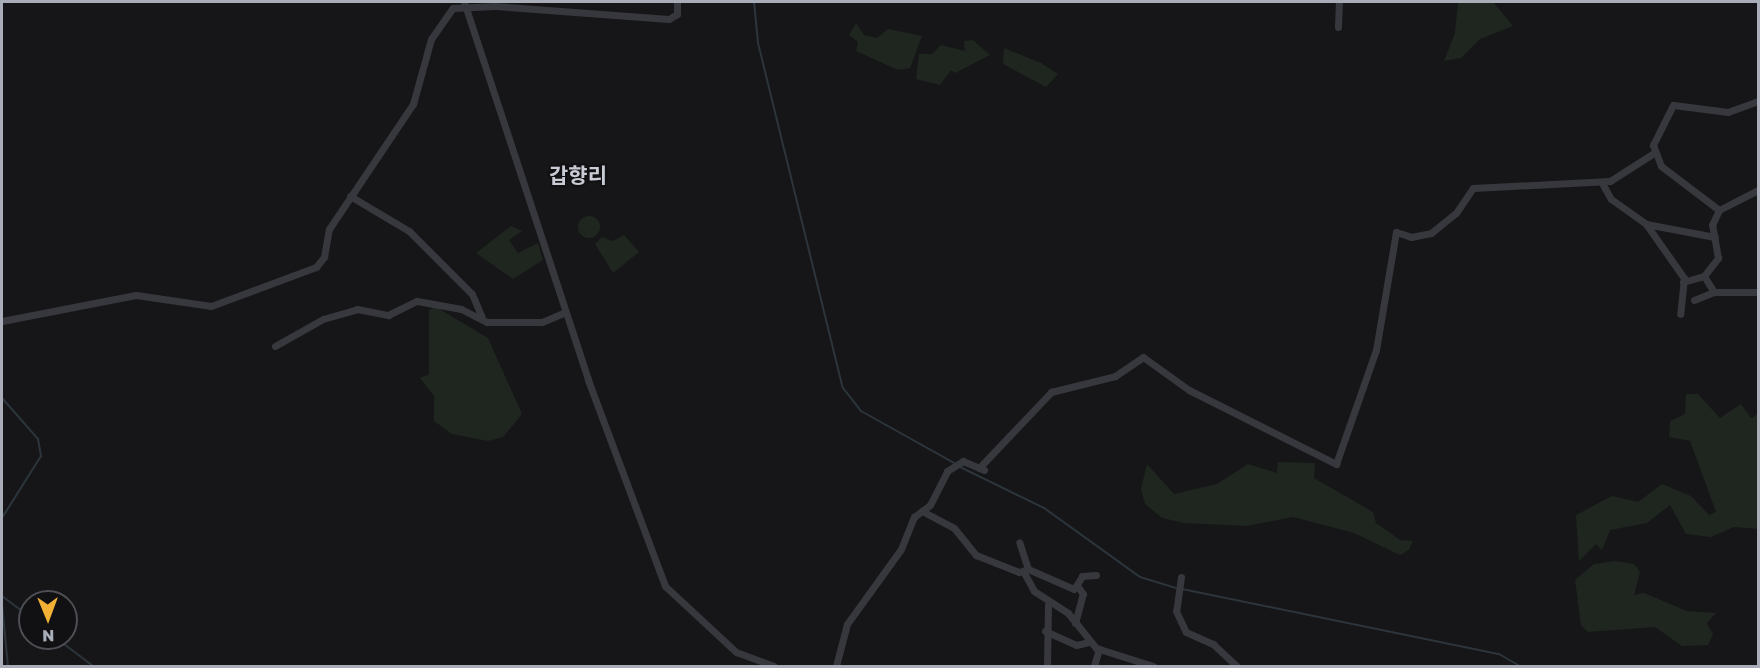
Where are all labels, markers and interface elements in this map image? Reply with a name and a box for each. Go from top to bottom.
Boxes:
district label: 갑향리 [549,162,607,188]
north arrow [18,590,78,650]
text: N [42,626,55,646]

